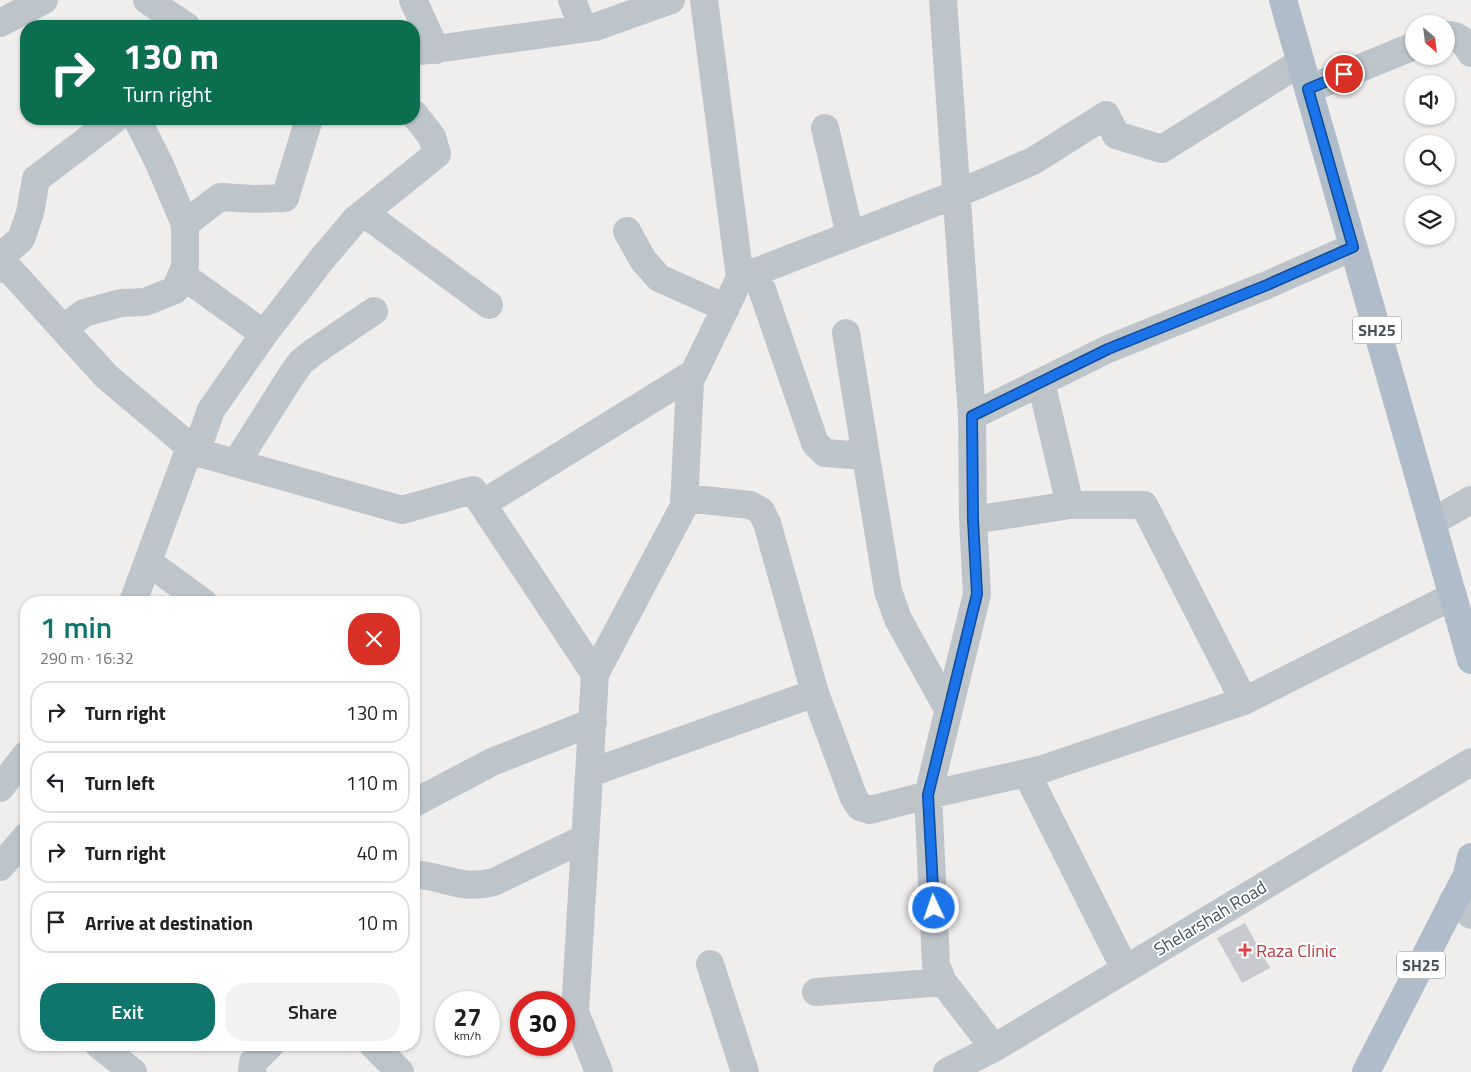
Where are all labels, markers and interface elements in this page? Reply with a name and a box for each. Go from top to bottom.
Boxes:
north arrow [1405,15,1455,65]
map controls [1405,15,1455,245]
text: 130 m [123,29,219,83]
icon: right [40,40,105,105]
pin [1323,53,1365,95]
icon: arrive [1330,60,1358,88]
button: sound [1405,75,1455,125]
text: Turn right [123,77,212,111]
button: search [1405,135,1455,185]
button: layers [1405,195,1455,245]
road number: SH25 [1353,316,1401,344]
text: 1 min [40,604,112,650]
button: close [348,613,400,665]
text: 290 m · 16:32 [40,646,134,670]
icon: right [42,698,70,726]
text: Turn right [85,698,166,727]
text: 130 m [346,698,398,727]
icon: left [42,768,70,796]
text: Turn left [85,768,155,797]
text: 110 m [346,768,398,797]
icon: right [42,838,70,866]
text: Turn right [85,838,166,867]
text: 40 m [357,838,398,867]
street label: Shelarshah Road [1148,874,1272,962]
position arrow [907,881,959,933]
icon: arrive [42,908,70,936]
text: Arrive at destination [85,908,253,937]
text: 10 m [357,908,398,937]
place label: Raza Clinic [1256,937,1337,964]
marker: Raza Clinic [1238,943,1252,957]
road number: SH25 [1397,952,1445,978]
button: Exit [40,983,215,1041]
button: Share [225,983,400,1041]
speed limit sign: 30 [510,991,575,1056]
text: 27 [453,998,482,1036]
text: km/h [454,1026,481,1045]

